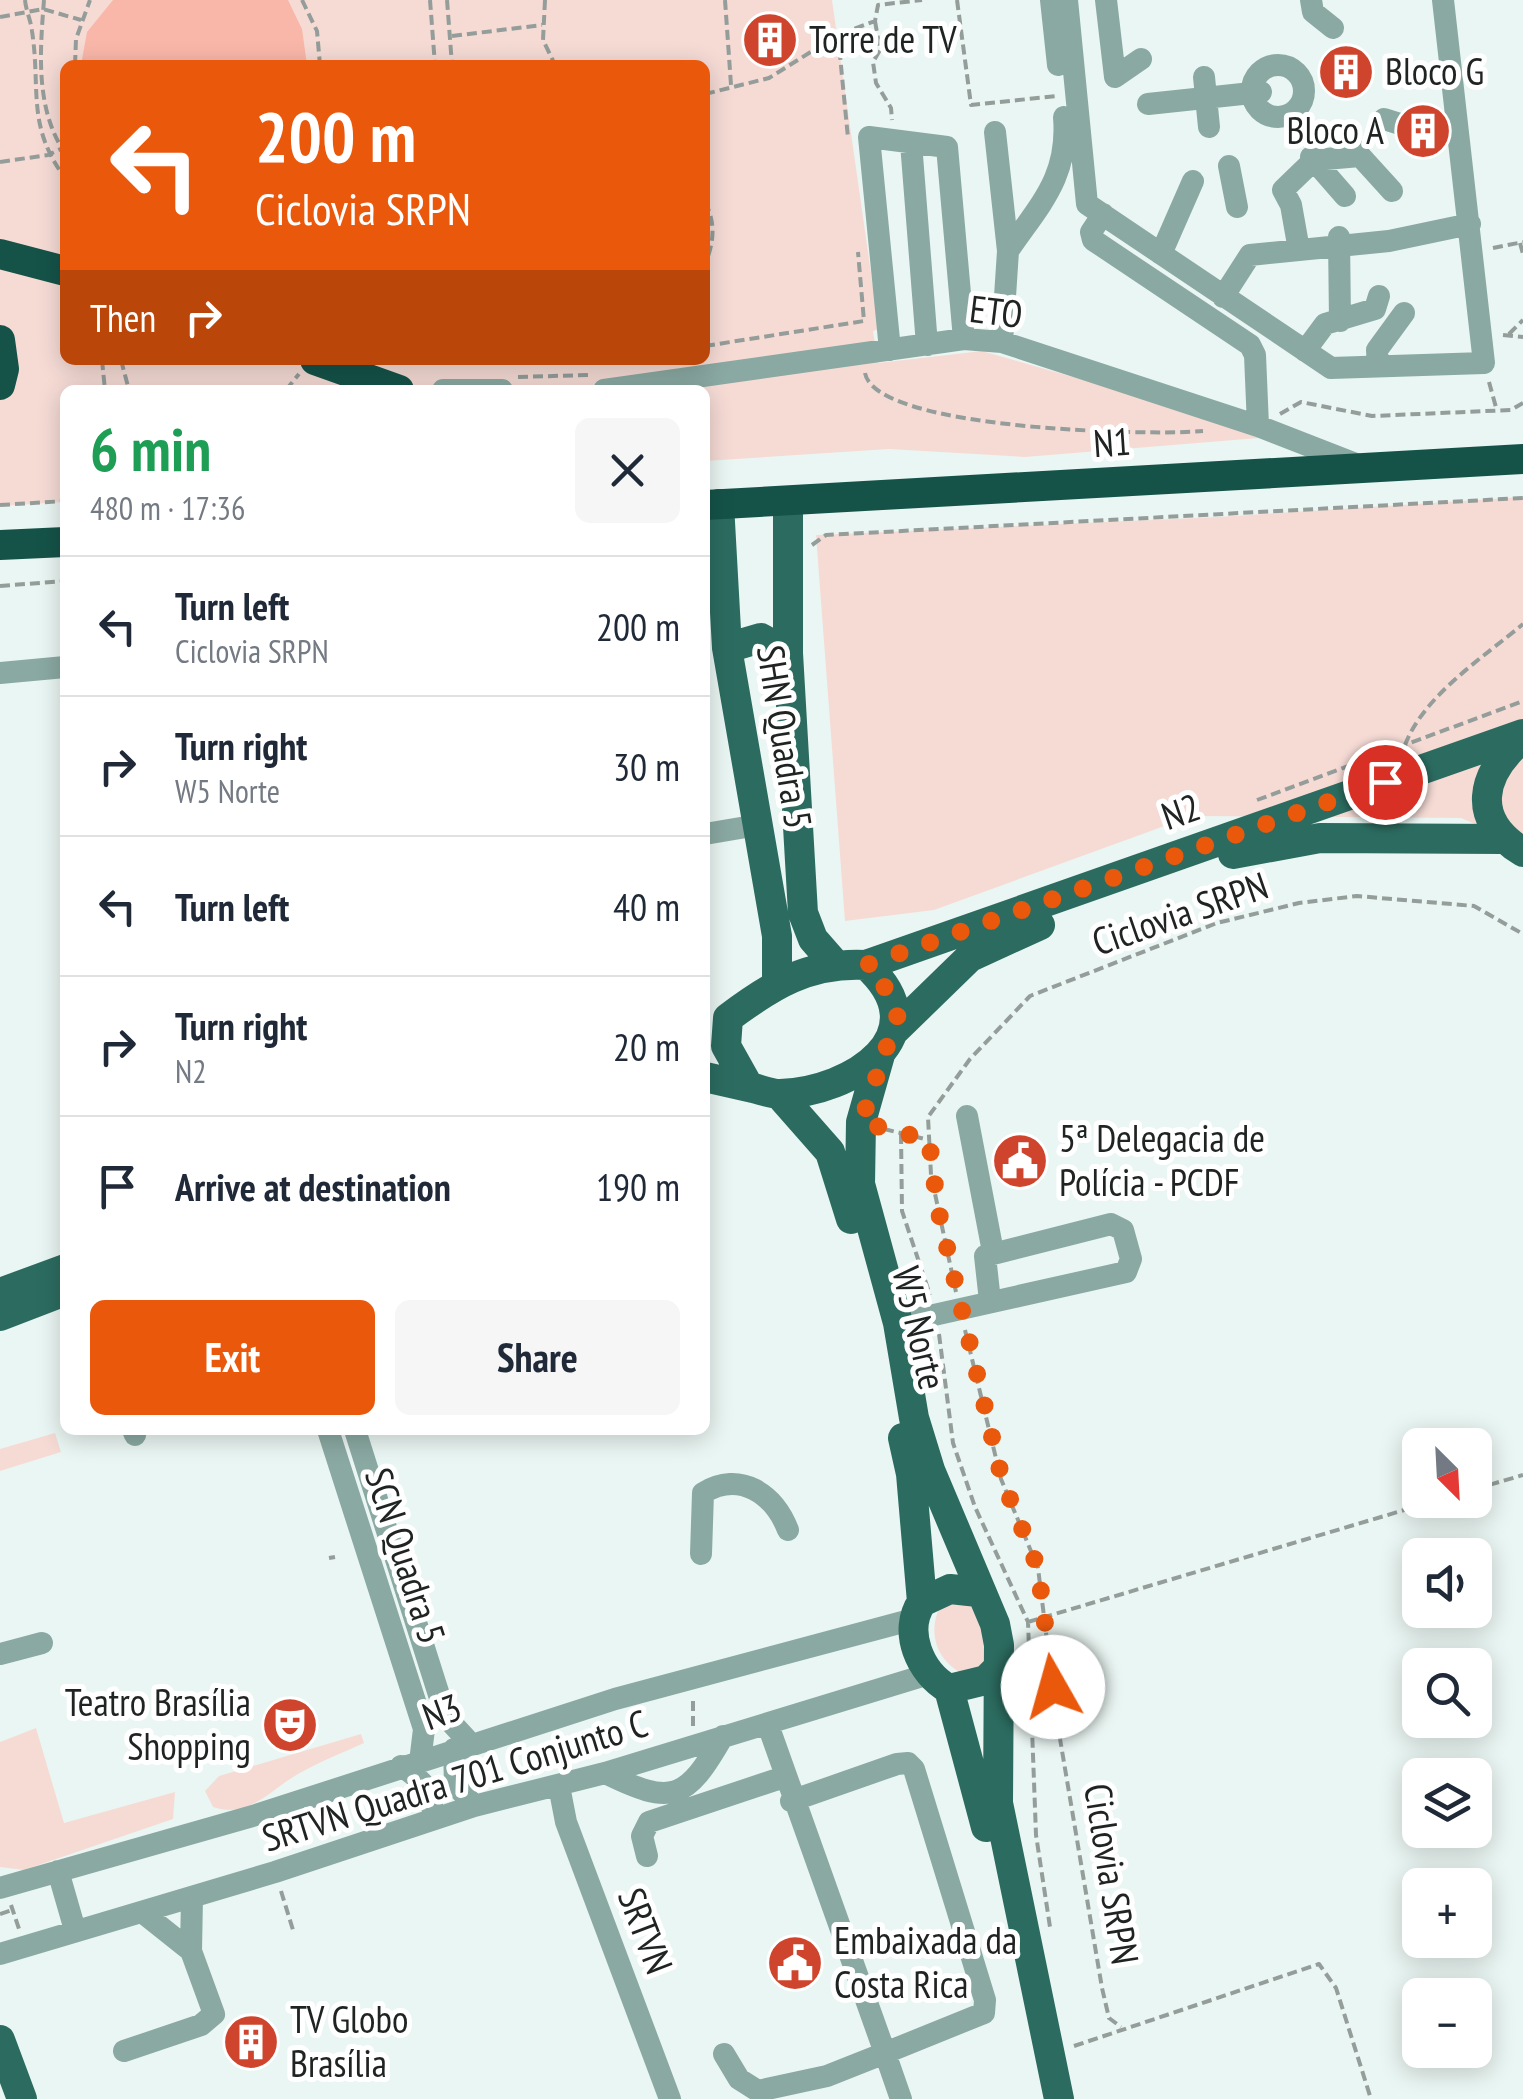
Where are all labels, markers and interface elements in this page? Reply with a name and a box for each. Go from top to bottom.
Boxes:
building icon: Torre de TV [740,10,800,70]
place label: Torre de TV [809,14,957,63]
building icon: Bloco G [1316,42,1376,102]
place label: Bloco G [1385,46,1484,95]
text: 200 m [255,91,416,181]
icon: left [90,100,220,230]
building icon: Bloco A [1393,101,1453,161]
place label: Bloco A [1287,105,1384,154]
text: Ciclovia SRPN [255,179,471,237]
street label: ETO [967,283,1025,338]
icon: right [176,290,231,345]
text: Then [90,293,156,342]
text: 6 min [90,410,211,488]
street label: N1 [1091,416,1132,467]
button: close [575,418,680,523]
text: 480 m · 17:36 [90,487,245,529]
text: Turn left [175,581,289,630]
icon: left [90,599,145,654]
text: 200 m [596,602,680,651]
text: Ciclovia SRPN [175,630,329,672]
street label: SHN Quadra 5 [747,642,824,832]
text: Turn right [175,721,307,770]
icon: right [90,739,145,794]
pin [1343,740,1428,825]
text: 30 m [613,742,680,791]
icon: arrive [1358,755,1413,810]
text: W5 Norte [175,770,280,812]
street label: N2 [1155,781,1206,840]
street label: Ciclovia SRPN [1085,860,1274,965]
icon: left [90,879,145,934]
text: Turn left [175,882,289,931]
text: 40 m [613,882,680,931]
text: Turn right [175,1001,307,1050]
icon: right [90,1019,145,1074]
text: 20 m [613,1022,680,1071]
text: N2 [175,1050,207,1092]
place label: 5ª Delegacia de Polícia - PCDF [1059,1113,1265,1206]
public building icon: 5ª Delegacia de Polícia - PCDF [990,1131,1050,1191]
icon: arrive [90,1159,145,1214]
text: Arrive at destination [175,1162,451,1211]
text: 190 m [596,1162,680,1211]
street label: W5 Norte [883,1261,958,1394]
button: Exit [90,1300,375,1415]
button: Share [395,1300,680,1415]
north arrow [1402,1428,1492,1518]
map controls [1402,1428,1492,2068]
street label: SCN Quadra 5 [355,1461,458,1650]
button: sound [1402,1538,1492,1628]
position arrow [1001,1635,1105,1739]
button: search [1402,1648,1492,1738]
place label: Teatro Brasília Shopping [65,1677,251,1770]
street label: N3 [415,1681,468,1740]
theatre icon: Teatro Brasília Shopping [260,1695,320,1755]
street label: SRTVN Quadra 701 Conjunto C [256,1698,653,1862]
button: layers [1402,1758,1492,1848]
street label: Ciclovia SRPN [1074,1780,1151,1968]
button: + [1402,1868,1492,1958]
street label: SRTVN [608,1881,685,1980]
place label: Embaixada da Costa Rica [834,1915,1017,2008]
public building icon: Embaixada da Costa Rica [765,1933,825,1993]
button: − [1402,1978,1492,2068]
place label: TV Globo Brasília [290,1994,408,2087]
building icon: TV Globo Brasília [221,2012,281,2072]

